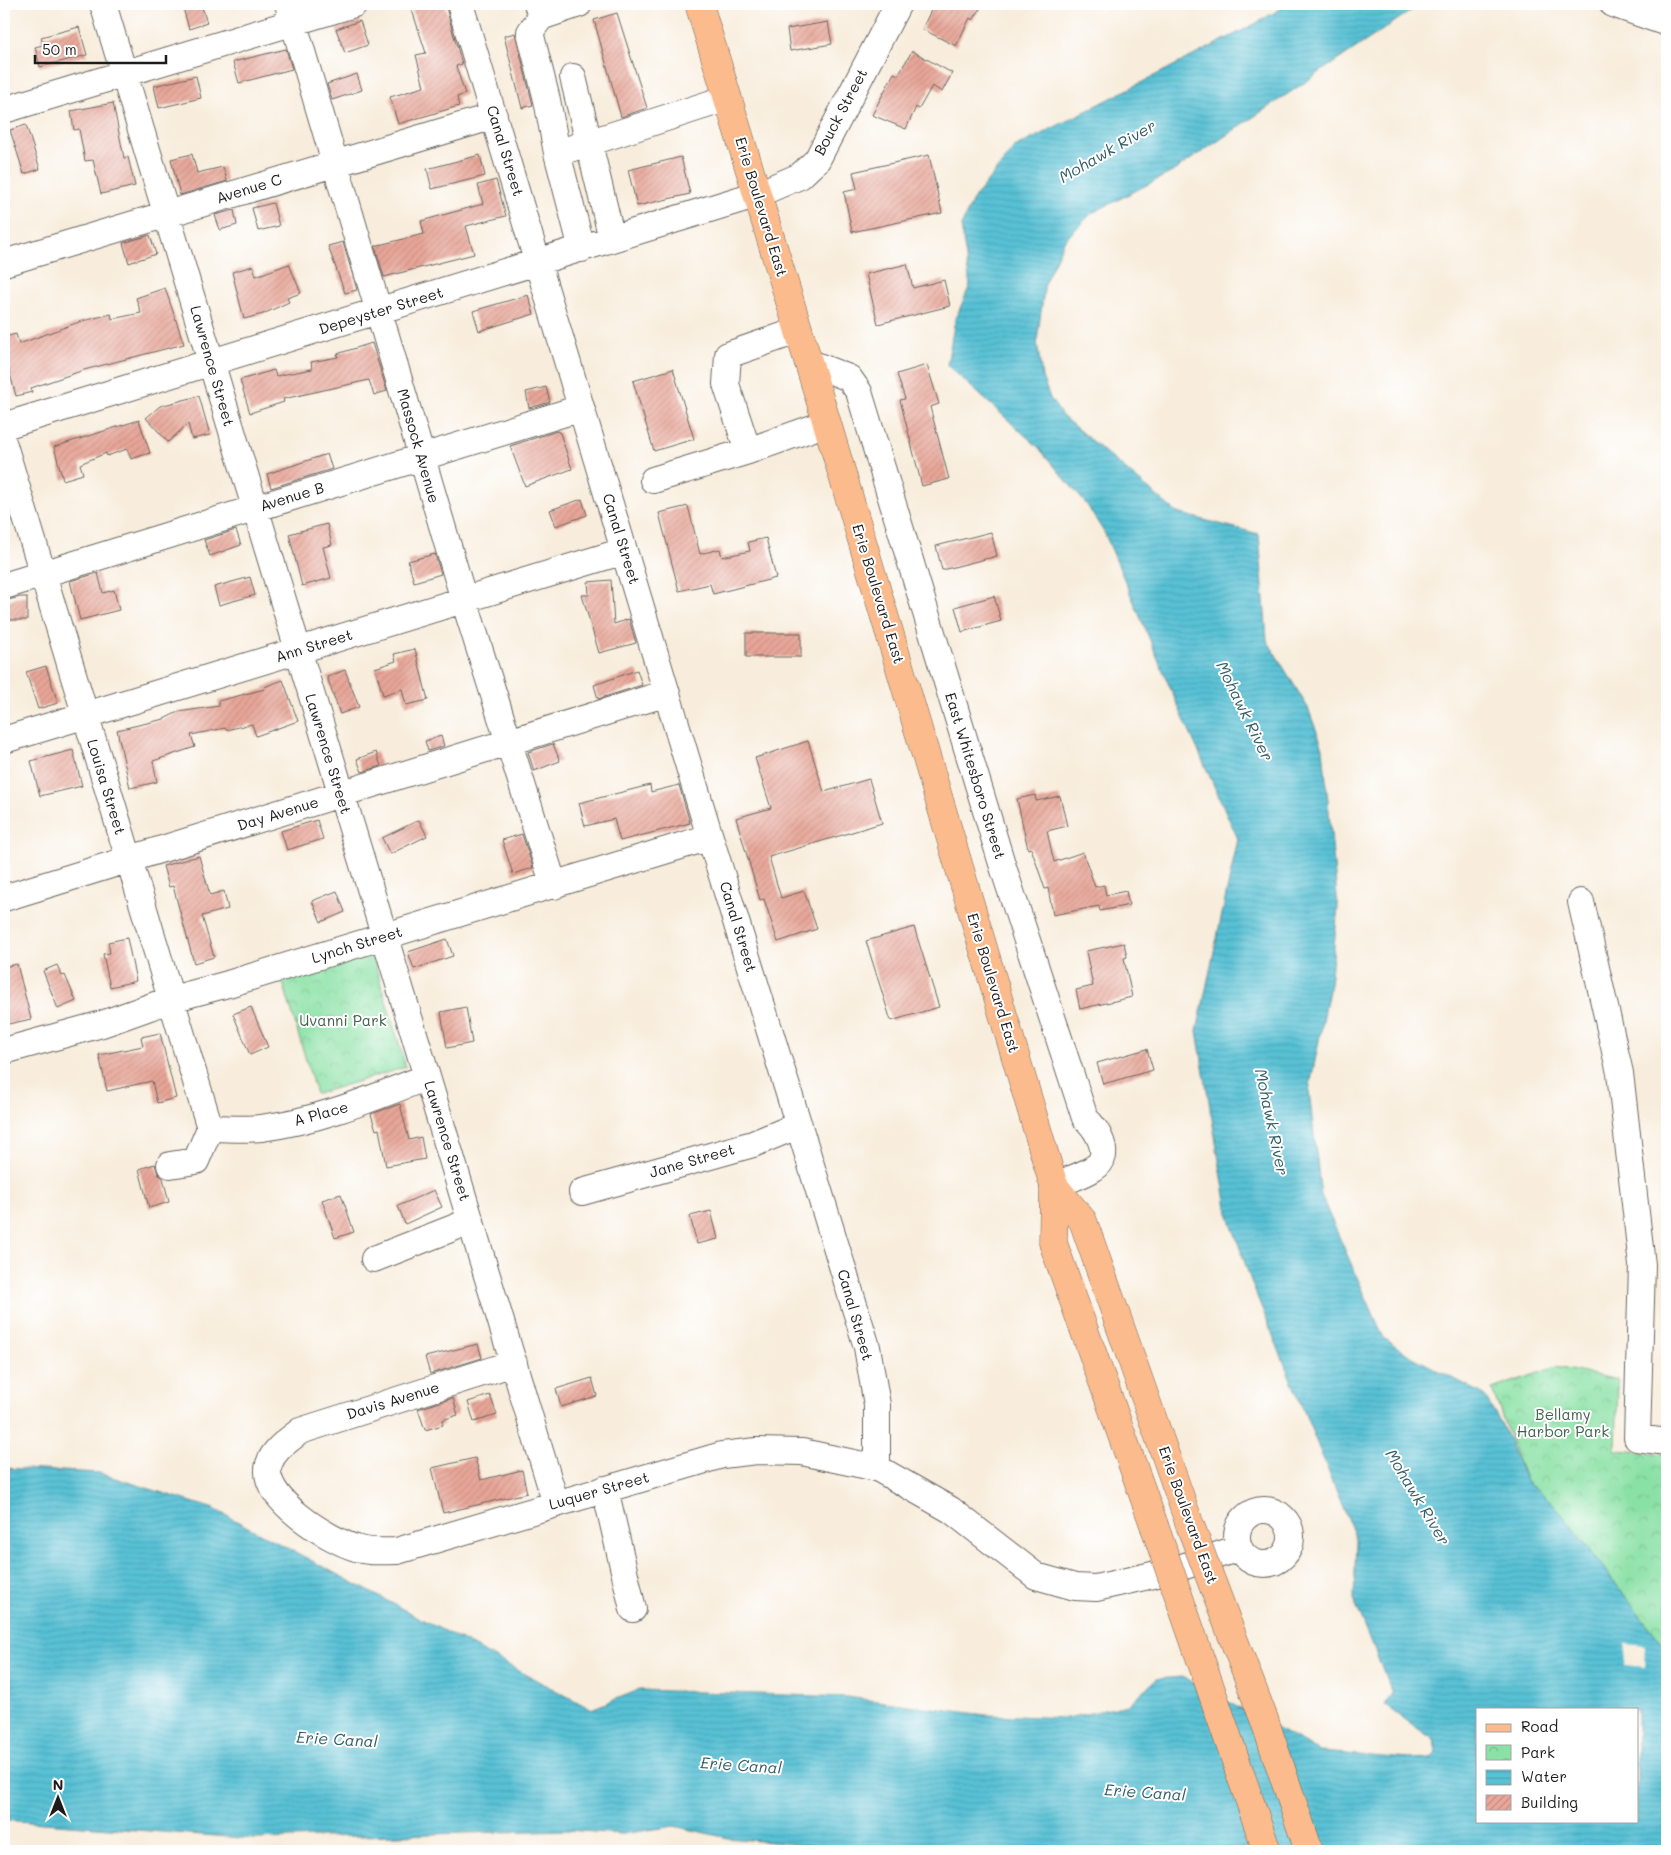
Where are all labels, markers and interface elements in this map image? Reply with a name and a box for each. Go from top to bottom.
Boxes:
scale bar [35,32,166,64]
text: 50 m [42,39,77,59]
street label: Bouck Street [809,65,871,158]
street label: Canal Street [483,103,529,199]
water label: Mohawk River [1054,114,1159,187]
street label: Erie Boulevard East [731,134,793,279]
street label: Avenue C [214,169,284,207]
street label: Depeyster Street [316,282,445,338]
street label: Lawrence Street [186,303,240,428]
street label: Massock Avenue [393,386,445,505]
street label: Avenue B [257,477,326,515]
street label: Canal Street [599,491,645,587]
street label: Erie Boulevard East [848,521,910,666]
street label: Ann Street [273,624,355,666]
water label: Mohawk River [1212,657,1279,764]
street label: East Whitesboro Street [941,690,1011,862]
street label: Lawrence Street [301,691,357,816]
street label: Louisa Street [83,737,131,837]
street label: Day Avenue [235,791,321,835]
street label: Canal Street [716,879,762,975]
street label: Erie Boulevard East [963,910,1025,1055]
street label: Lynch Street [309,921,405,967]
park label: Uvanni Park [299,1010,387,1030]
water label: Mohawk River [1251,1066,1294,1177]
street label: Lawrence Street [420,1078,476,1203]
street label: A Place [291,1096,350,1130]
street label: Jane Street [647,1138,737,1182]
street label: Canal Street [833,1267,879,1363]
street label: Davis Avenue [344,1376,442,1424]
park label: Bellamy Harbor Park [1517,1404,1609,1441]
street label: Erie Boulevard East [1155,1443,1223,1586]
water label: Mohawk River [1381,1445,1455,1549]
street label: Luquer Street [546,1466,651,1514]
legend [1476,1708,1638,1822]
text: Road [1521,1716,1558,1736]
water label: Erie Canal [296,1726,378,1751]
text: Park [1521,1742,1555,1762]
water label: Erie Canal [700,1751,782,1778]
text: Water [1521,1766,1567,1786]
north arrow [32,1772,82,1822]
text: N [53,1775,63,1794]
water label: Erie Canal [1104,1778,1186,1805]
text: Building [1521,1792,1578,1812]

